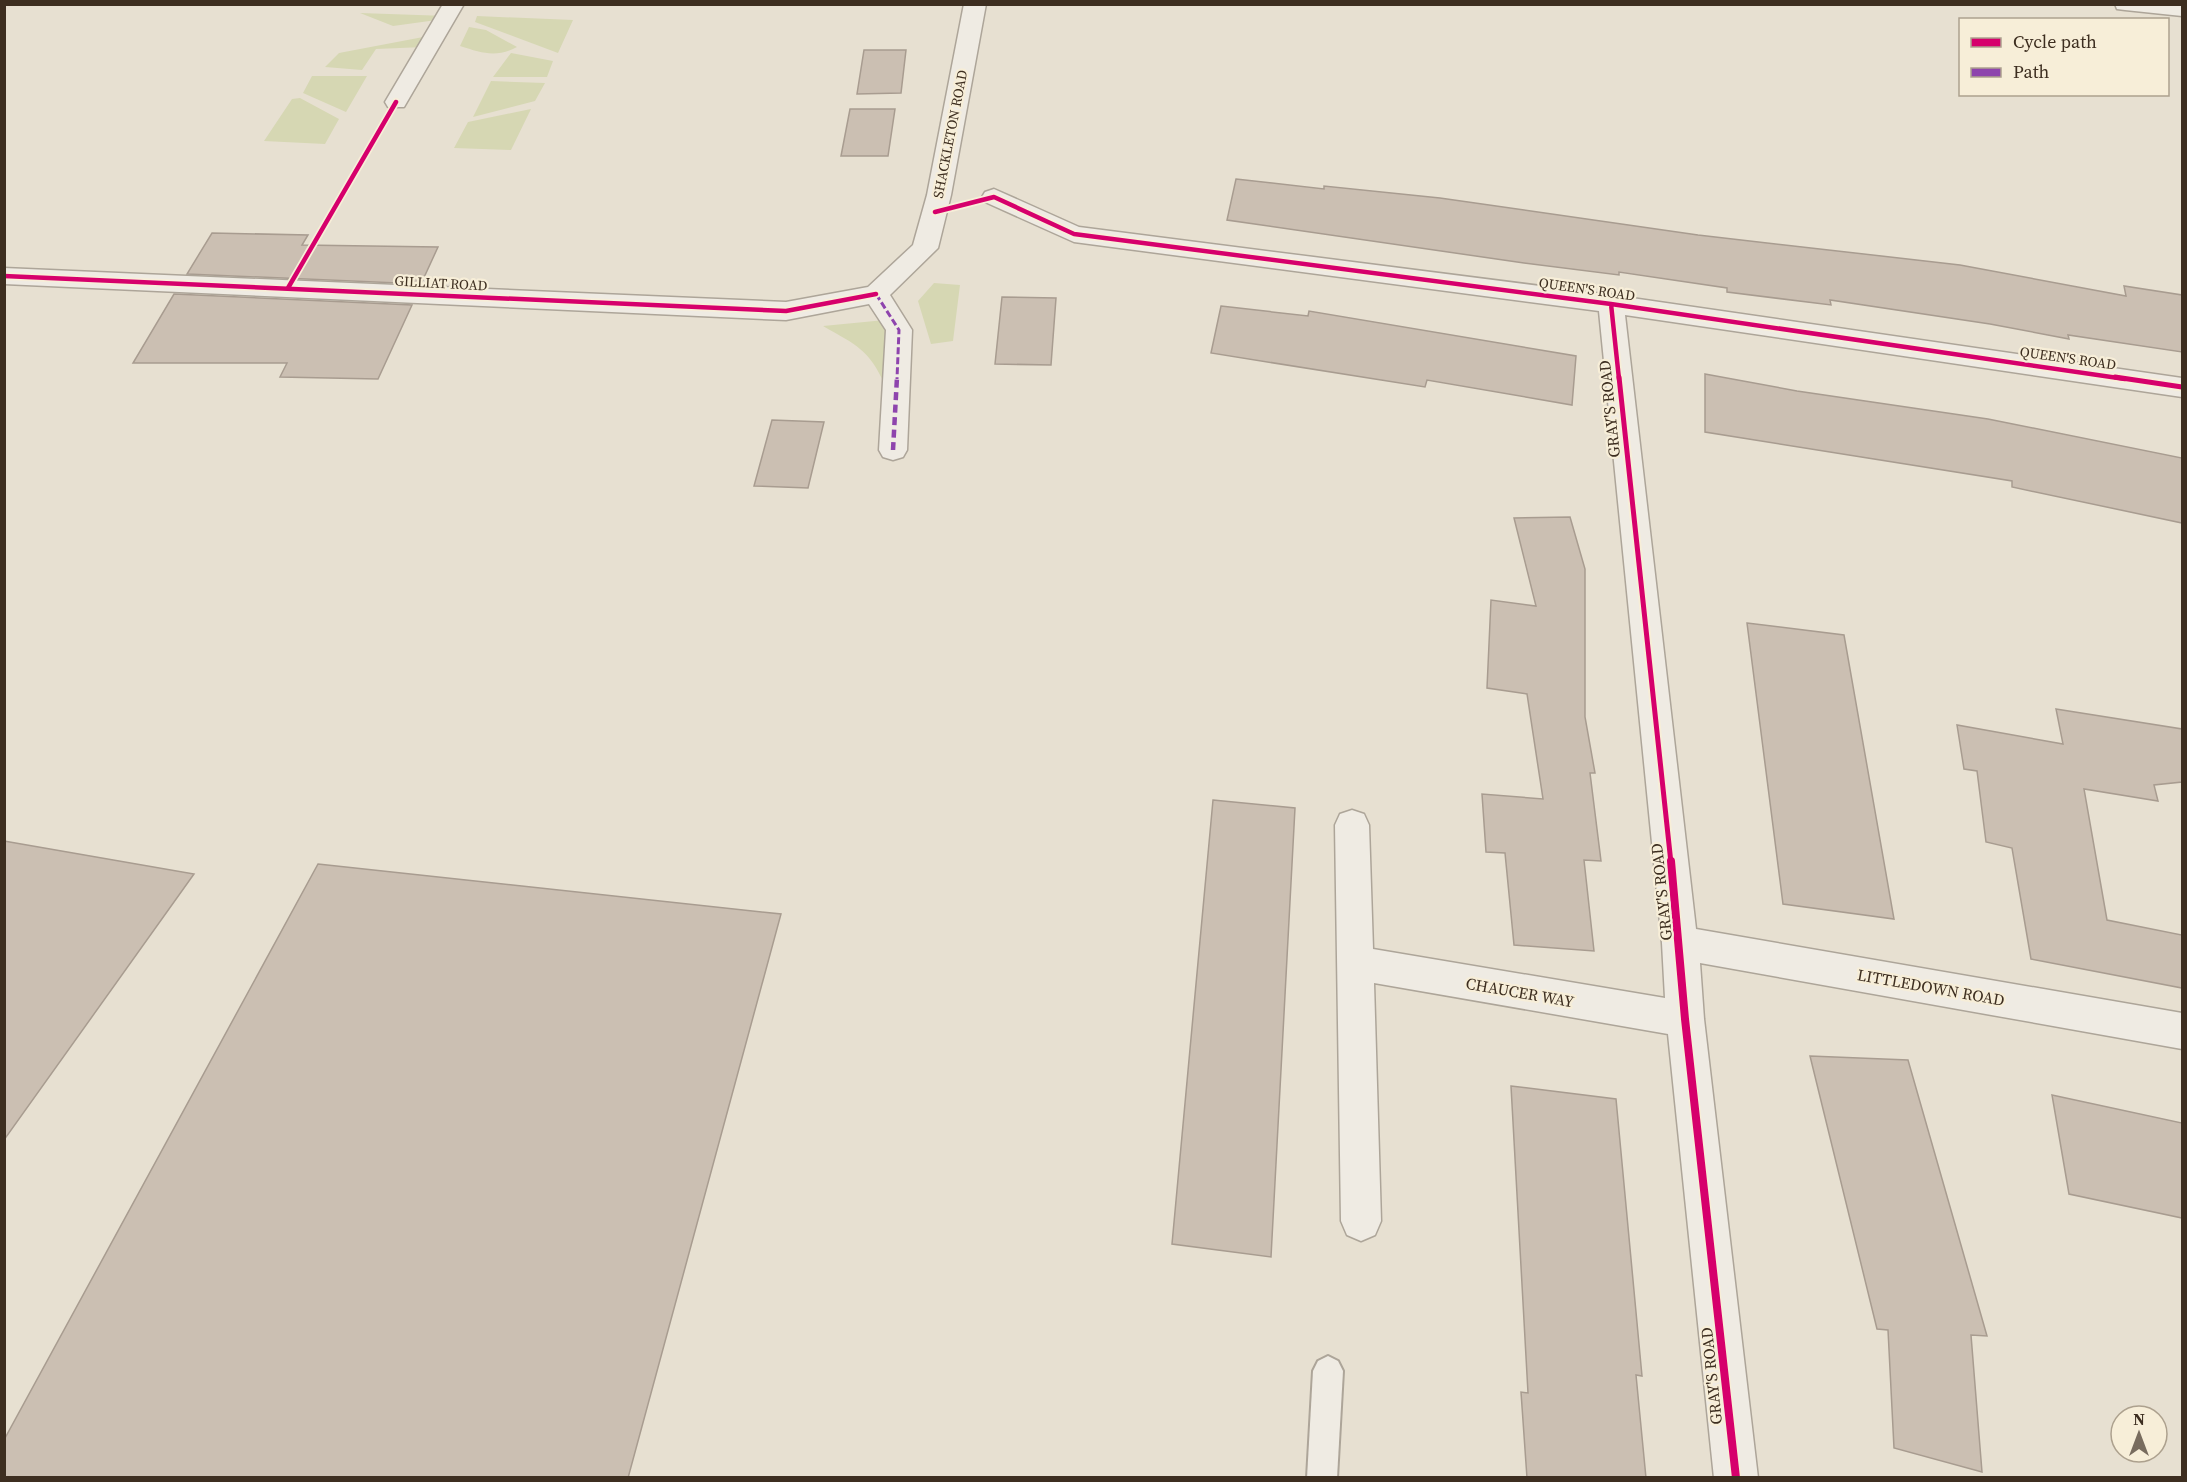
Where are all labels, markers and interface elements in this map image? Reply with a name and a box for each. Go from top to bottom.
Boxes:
legend [1959,18,2169,96]
text: Cycle path [2013,29,2097,54]
text: Path [2013,59,2050,84]
street label: SHACKLETON ROAD [928,68,972,200]
street label: GILLIAT ROAD [394,271,488,295]
street label: QUEEN'S ROAD [1538,272,1636,306]
street label: QUEEN'S ROAD [2019,341,2117,375]
street label: GRAY'S ROAD [1593,359,1625,459]
street label: GRAY'S ROAD [1645,842,1677,942]
street label: LITTLEDOWN ROAD [1856,963,2006,1011]
street label: CHAUCER WAY [1464,972,1576,1012]
street label: GRAY'S ROAD [1695,1326,1727,1426]
north arrow [2109,1404,2169,1464]
text: N [2133,1408,2145,1430]

